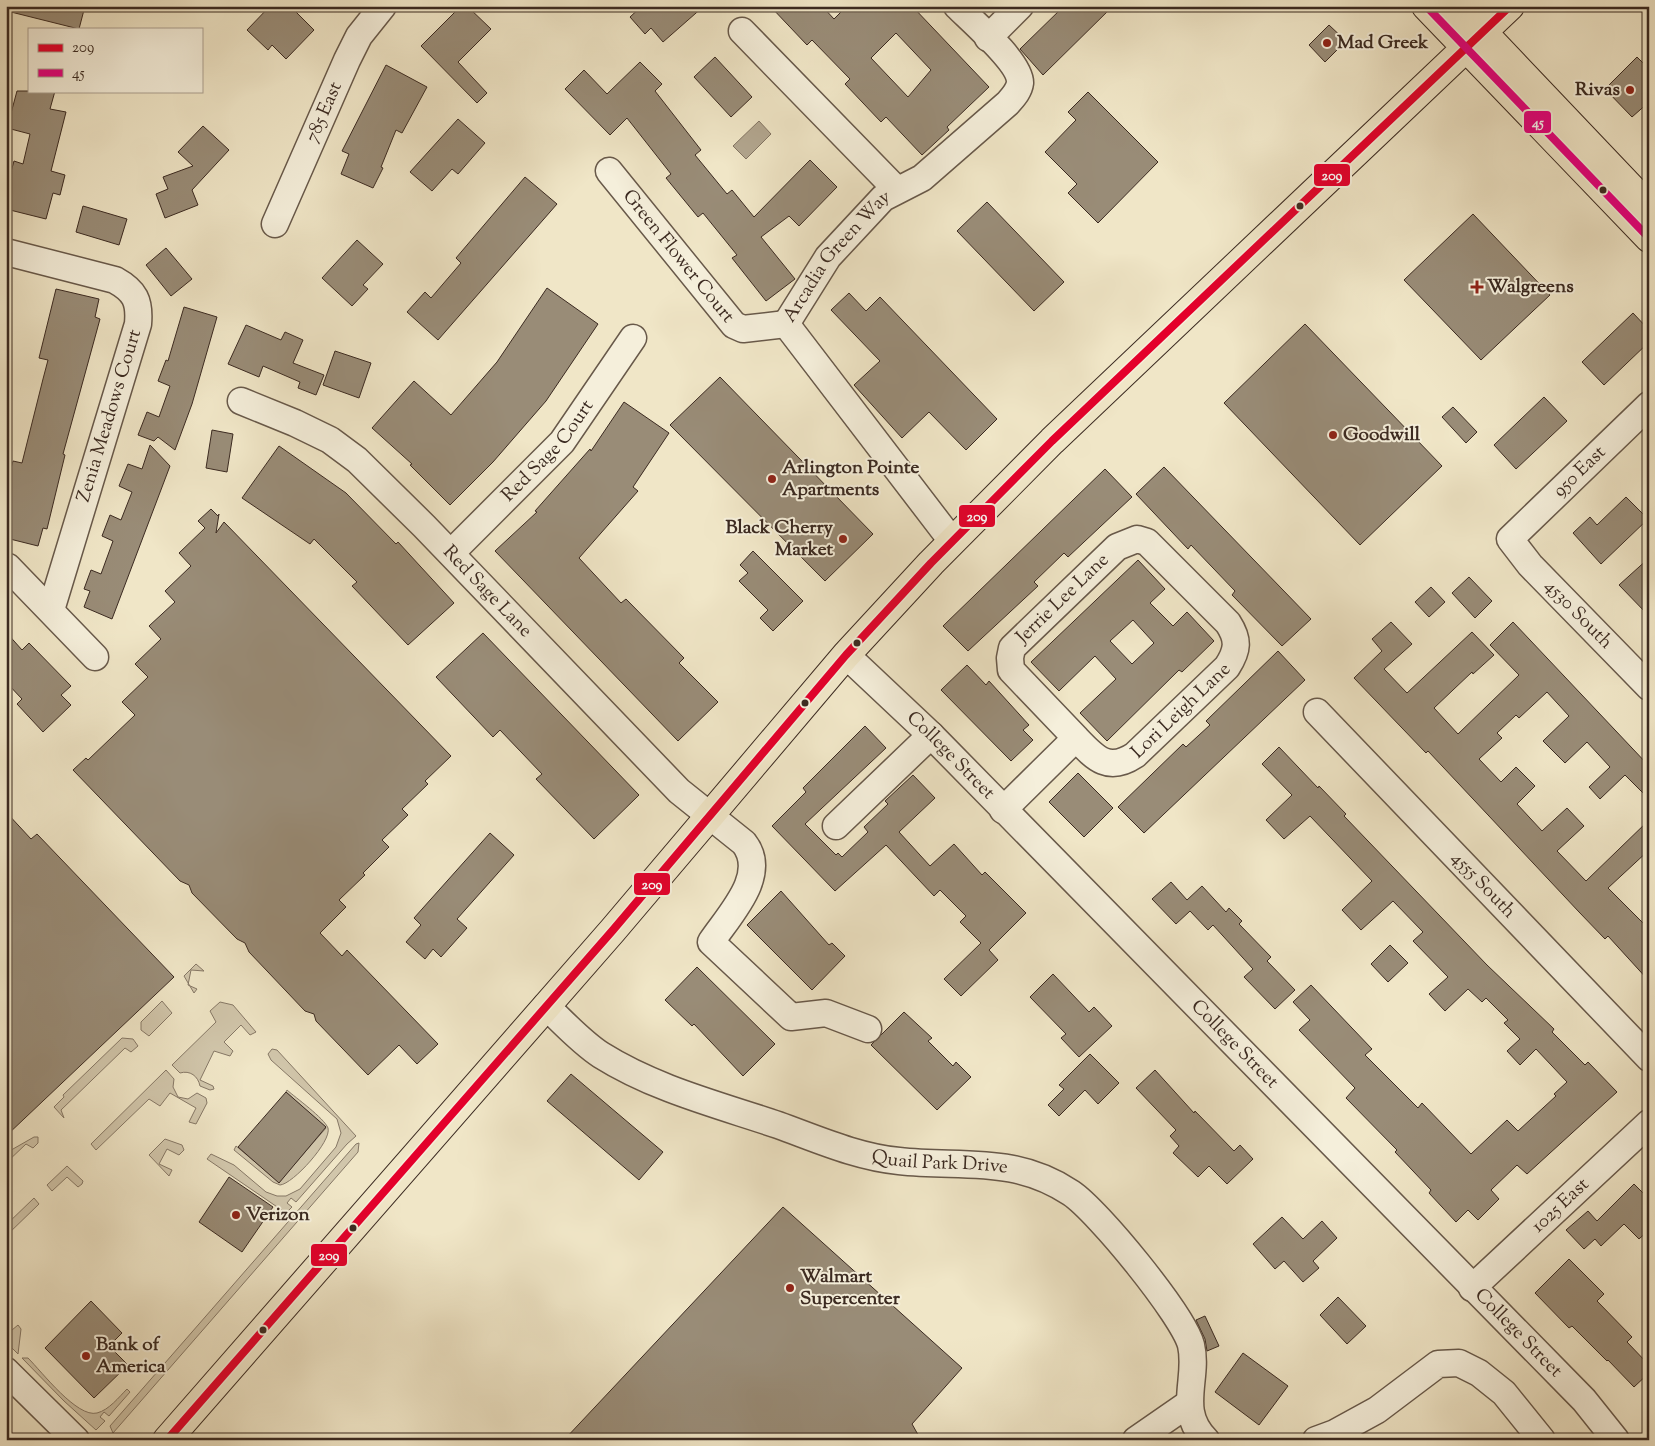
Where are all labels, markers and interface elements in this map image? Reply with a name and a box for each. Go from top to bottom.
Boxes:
legend [28,28,202,92]
place label: Mad Greek [1337,30,1429,57]
marker: Mad Greek [1321,37,1333,49]
text: 209 [72,38,94,59]
text: 45 [72,64,85,85]
street label: 785 East [299,77,349,147]
place label: Rivas [1575,77,1621,104]
marker: Rivas [1624,84,1636,96]
line badge: 45 [1523,110,1552,134]
text: 45 [1531,114,1544,134]
line badge: 209 [1313,163,1351,187]
text: 209 [1322,167,1343,187]
street label: Arcadia Green Way [777,183,895,328]
street label: Green Flower Court [616,184,741,329]
unlabelled marker [1598,185,1608,195]
unlabelled marker [1295,201,1305,211]
place label: Walgreens [1487,274,1574,301]
marker: Walgreens [1471,281,1483,293]
street label: Zenia Meadows Court [71,326,149,506]
street label: Red Sage Court [496,394,601,508]
place label: Goodwill [1343,422,1421,449]
marker: Goodwill [1327,429,1339,441]
street label: 950 East [1548,440,1613,504]
place label: Arlington Pointe Apartments [782,455,919,504]
marker: Arlington Pointe Apartments [766,473,778,485]
line badge: 209 [958,504,996,528]
text: 209 [967,508,988,528]
place label: Black Cherry Market [726,515,834,564]
marker: Black Cherry Market [837,533,849,545]
street label: Red Sage Lane [436,539,538,644]
street label: Jerrie Lee Lane [1010,547,1116,651]
street label: 4530 South [1538,574,1619,655]
unlabelled marker [852,638,862,648]
street label: Lori Leigh Lane [1125,657,1237,765]
unlabelled marker [800,698,810,708]
street label: College Street [900,705,1001,806]
street label: 4555 South [1444,846,1522,925]
line badge: 209 [633,872,671,896]
text: 209 [642,876,663,896]
street label: College Street [1184,993,1285,1095]
street label: Quail Park Drive [869,1143,1010,1181]
street label: 1025 East [1526,1171,1596,1239]
place label: Verizon [246,1202,310,1229]
marker: Verizon [230,1209,242,1221]
unlabelled marker [348,1223,358,1233]
line badge: 209 [310,1243,348,1267]
text: 209 [319,1247,340,1267]
place label: Walmart Supercenter [800,1264,901,1313]
marker: Walmart Supercenter [784,1282,796,1294]
street label: College Street [1468,1282,1569,1384]
unlabelled marker [258,1325,268,1335]
place label: Bank of America [96,1332,166,1381]
marker: Bank of America [80,1350,92,1362]

